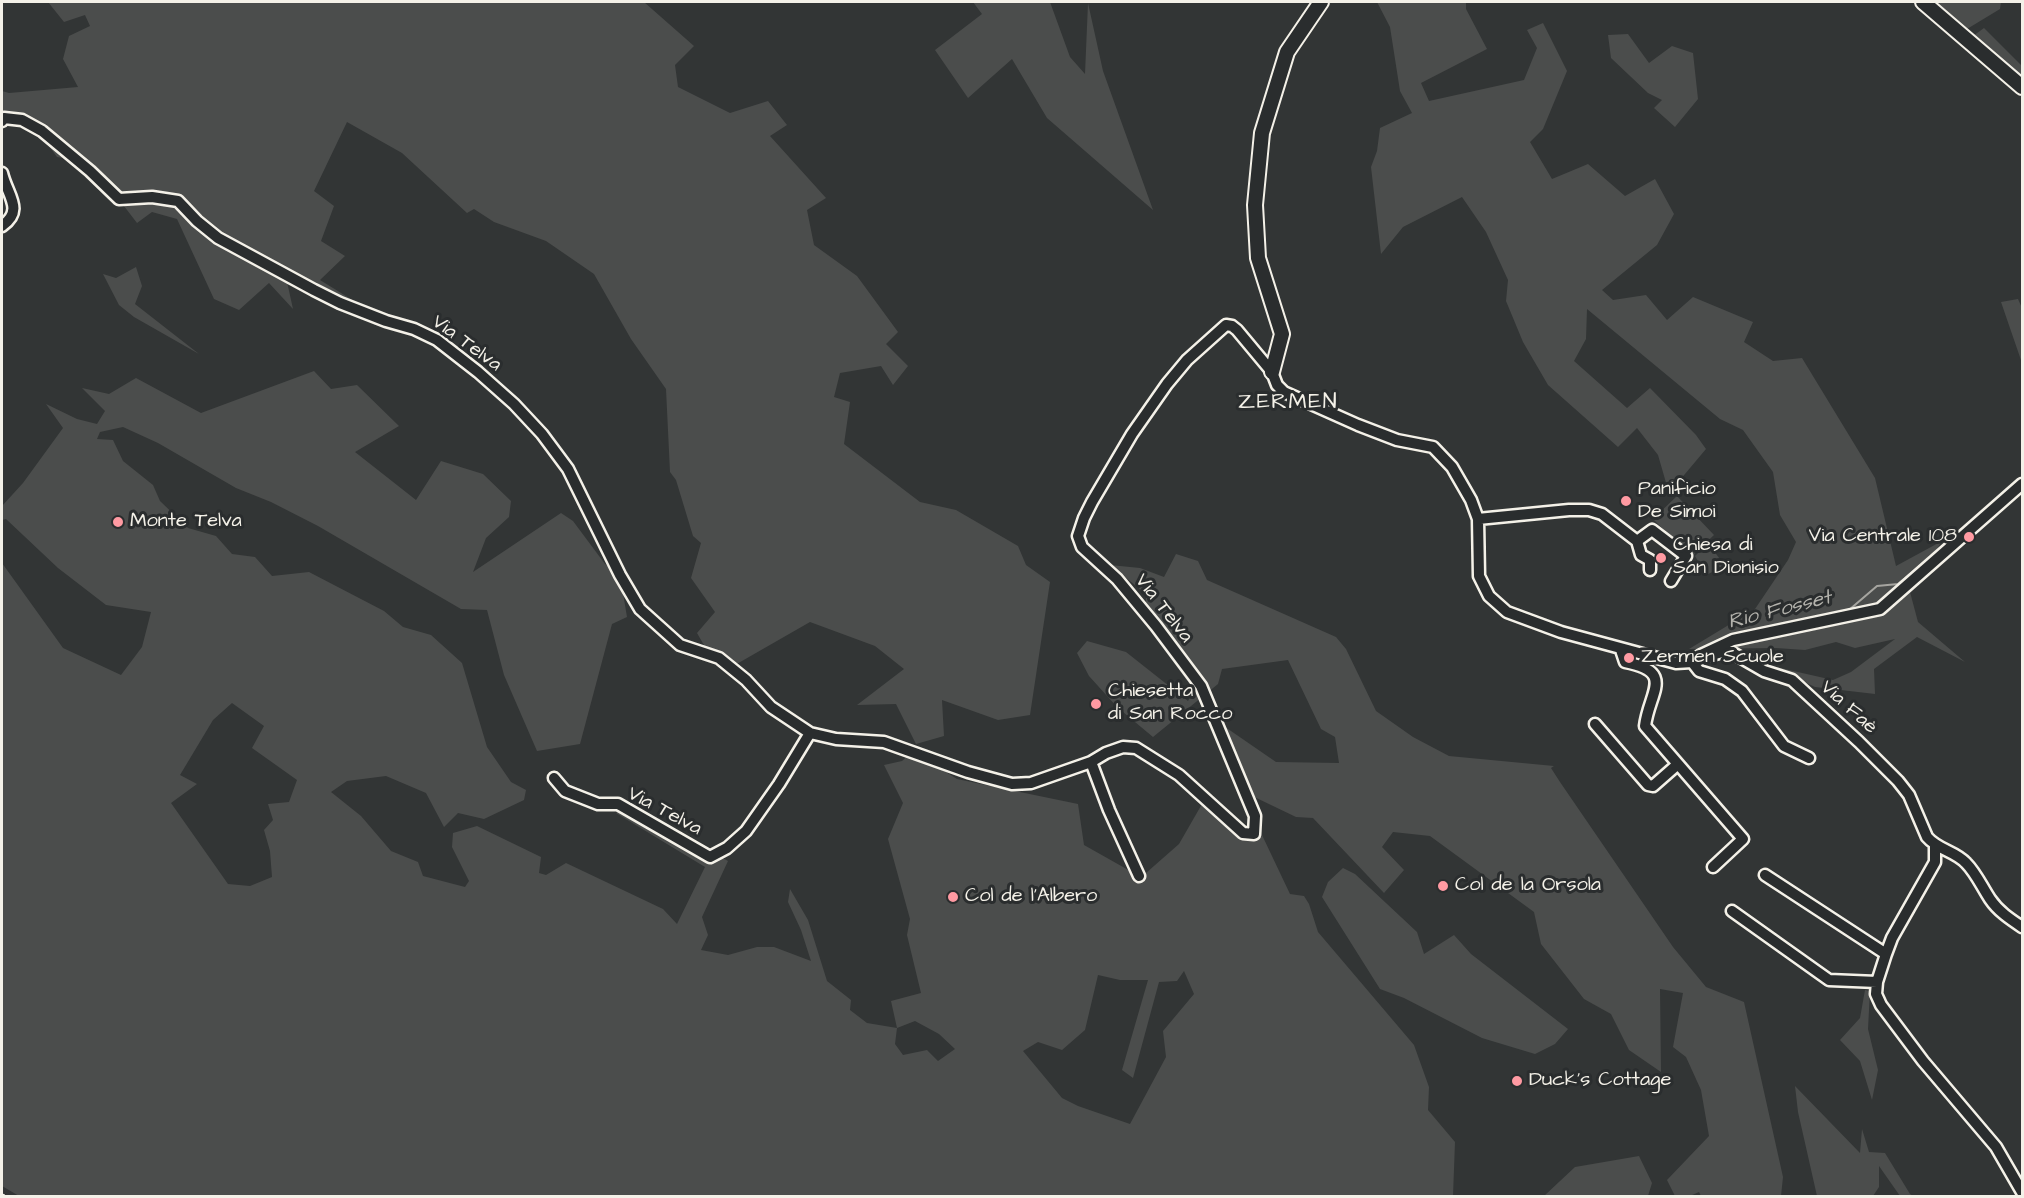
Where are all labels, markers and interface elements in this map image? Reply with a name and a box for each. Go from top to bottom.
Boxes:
street label: Via Telva [426,311,506,377]
district label: ZERMEN [1238,390,1338,416]
place label: Panificio De Simoi [1638,478,1716,525]
marker: Panificio De Simoi [1619,494,1633,508]
place label: Monte Telva [130,510,242,534]
marker: Monte Telva [111,515,125,529]
place label: Via Centrale 108 [1809,525,1957,549]
marker: Via Centrale 108 [1962,530,1976,544]
place label: Chiesa di San Dionisio [1673,534,1779,581]
marker: Chiesa di San Dionisio [1654,551,1668,565]
street label: Via Telva [1129,570,1197,648]
water label: Rio Fosset [1726,586,1834,636]
place label: Zermen Scuole [1641,646,1784,670]
marker: Zermen Scuole [1622,651,1636,665]
street label: Via Faè [1814,676,1882,740]
place label: Chiesetta di San Rocco [1108,680,1232,727]
marker: Chiesetta di San Rocco [1089,697,1103,711]
street label: Via Telva [623,782,705,842]
place label: Col de la Orsola [1455,874,1601,898]
marker: Col de la Orsola [1436,879,1450,893]
place label: Col de l'Albero [965,885,1097,909]
marker: Col de l'Albero [946,890,960,904]
place label: Duck's Cottage [1529,1069,1671,1093]
marker: Duck's Cottage [1510,1074,1524,1088]

